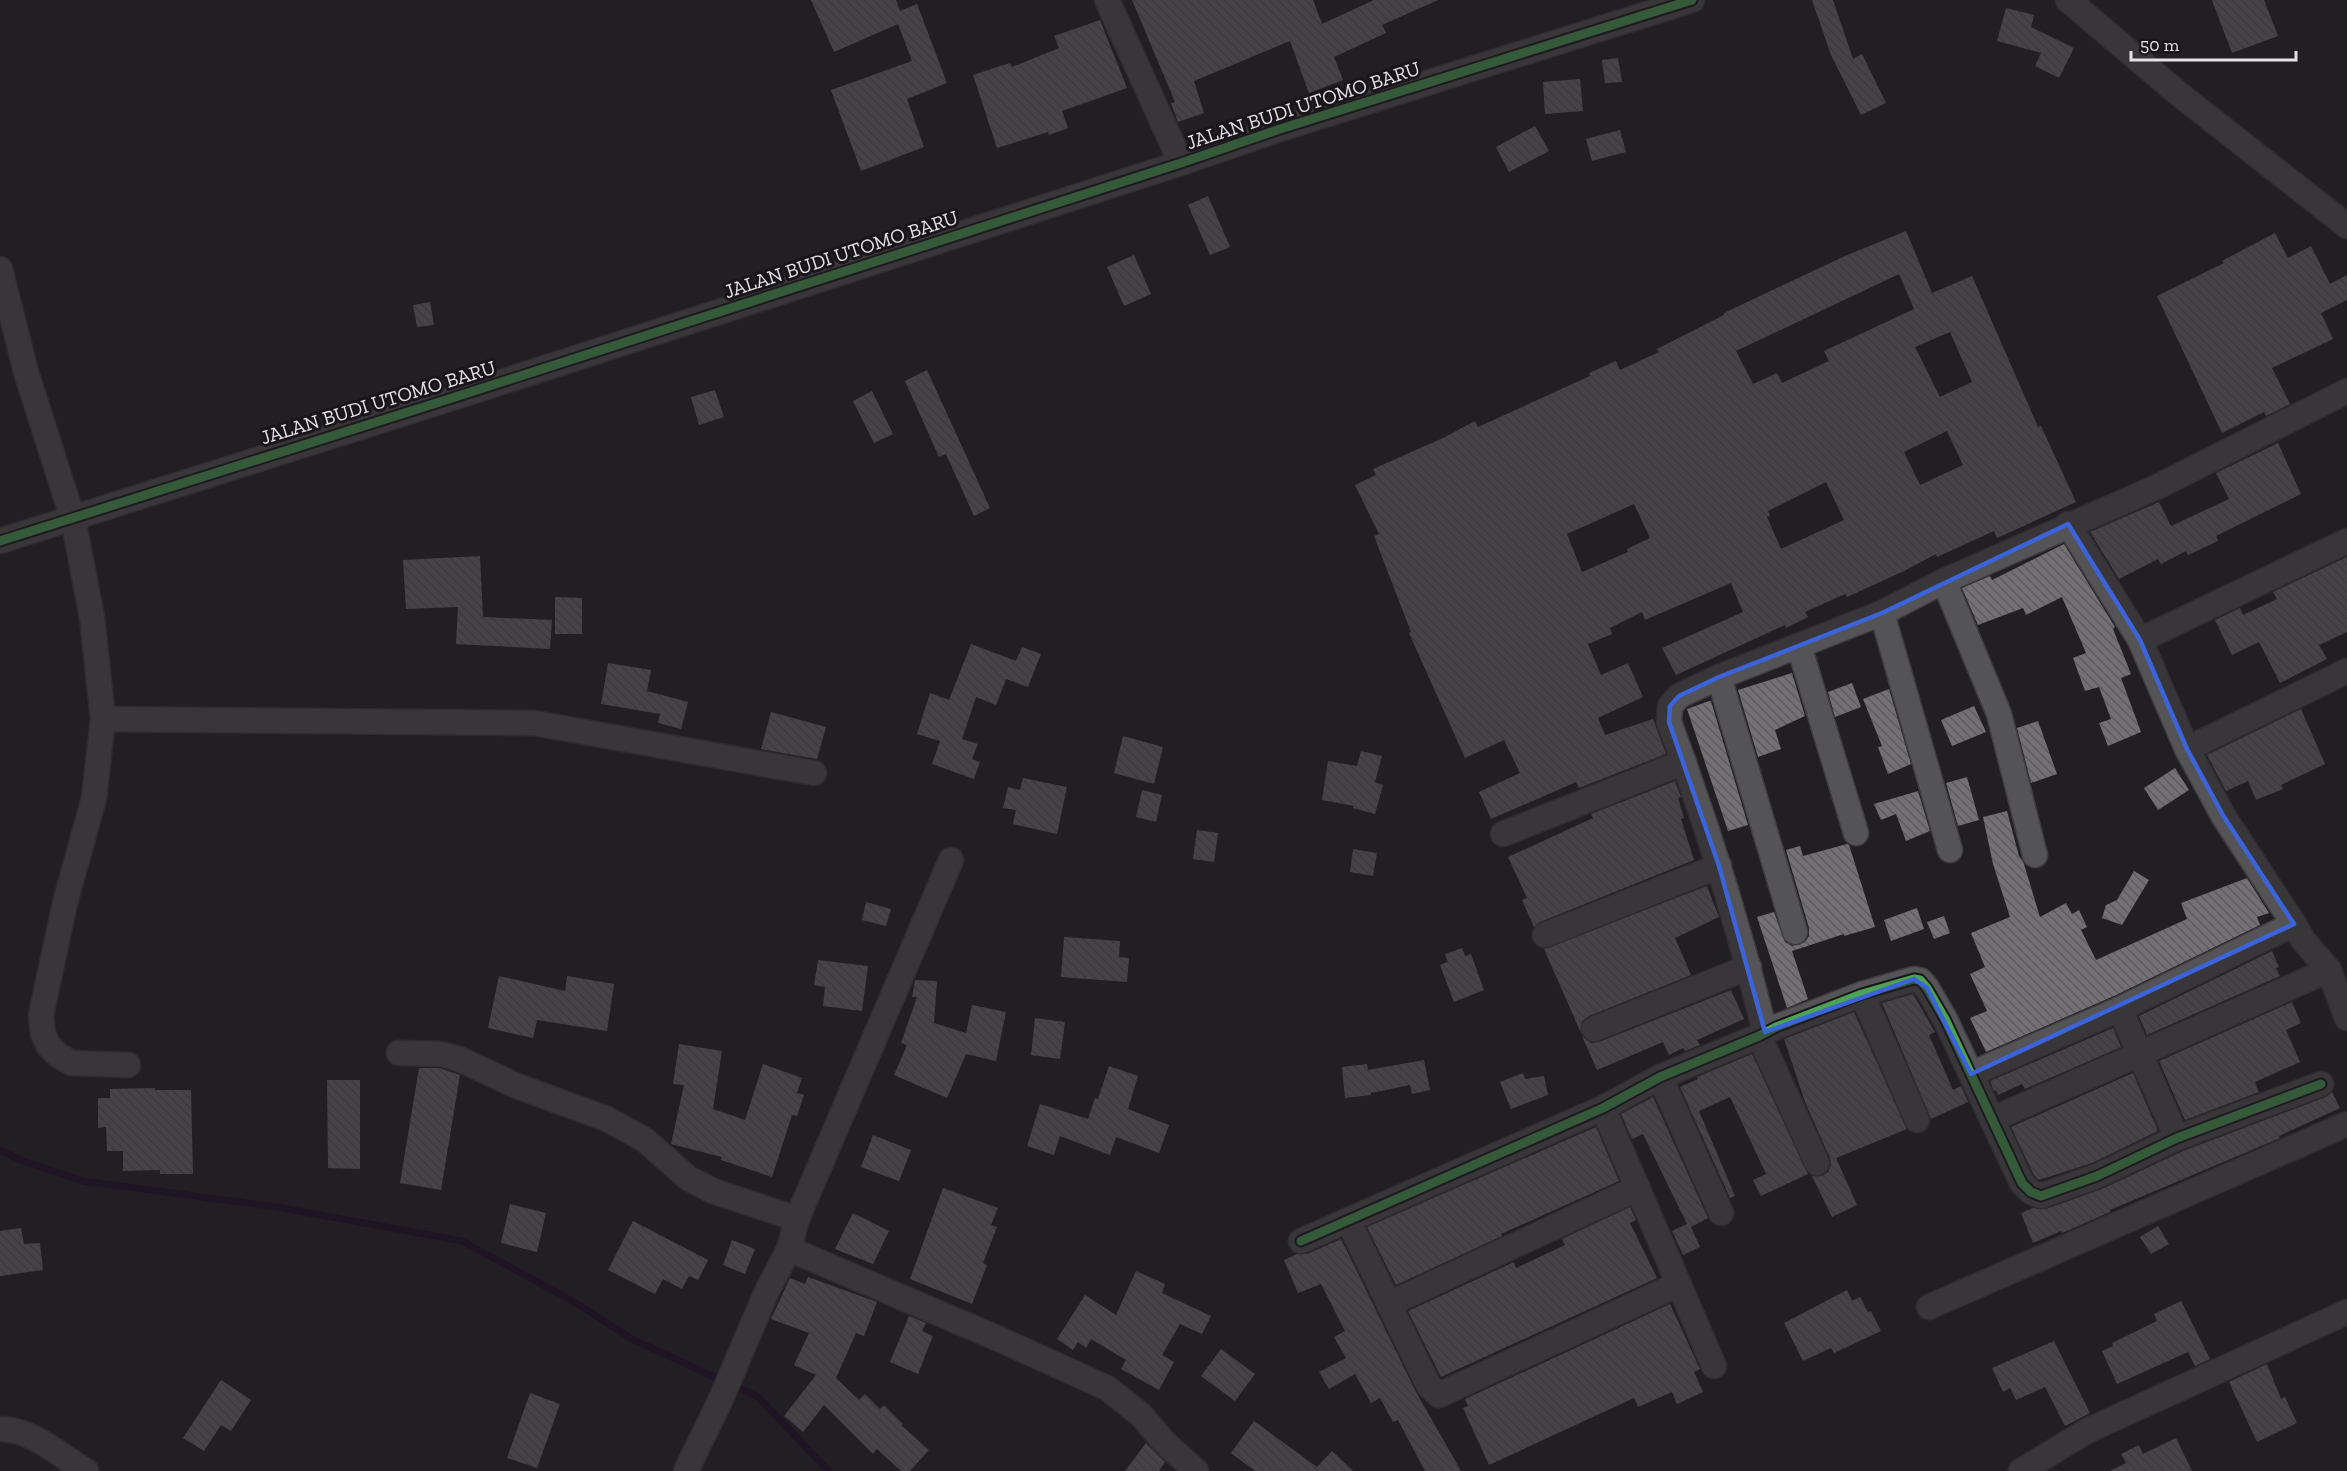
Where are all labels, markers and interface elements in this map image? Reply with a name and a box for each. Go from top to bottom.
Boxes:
scale bar [2131,24,2296,62]
text: 50 m [2140,34,2180,56]
street label: JALAN BUDI UTOMO BARU [1183,56,1423,154]
street label: JALAN BUDI UTOMO BARU [721,205,961,303]
street label: JALAN BUDI UTOMO BARU [258,355,498,449]

